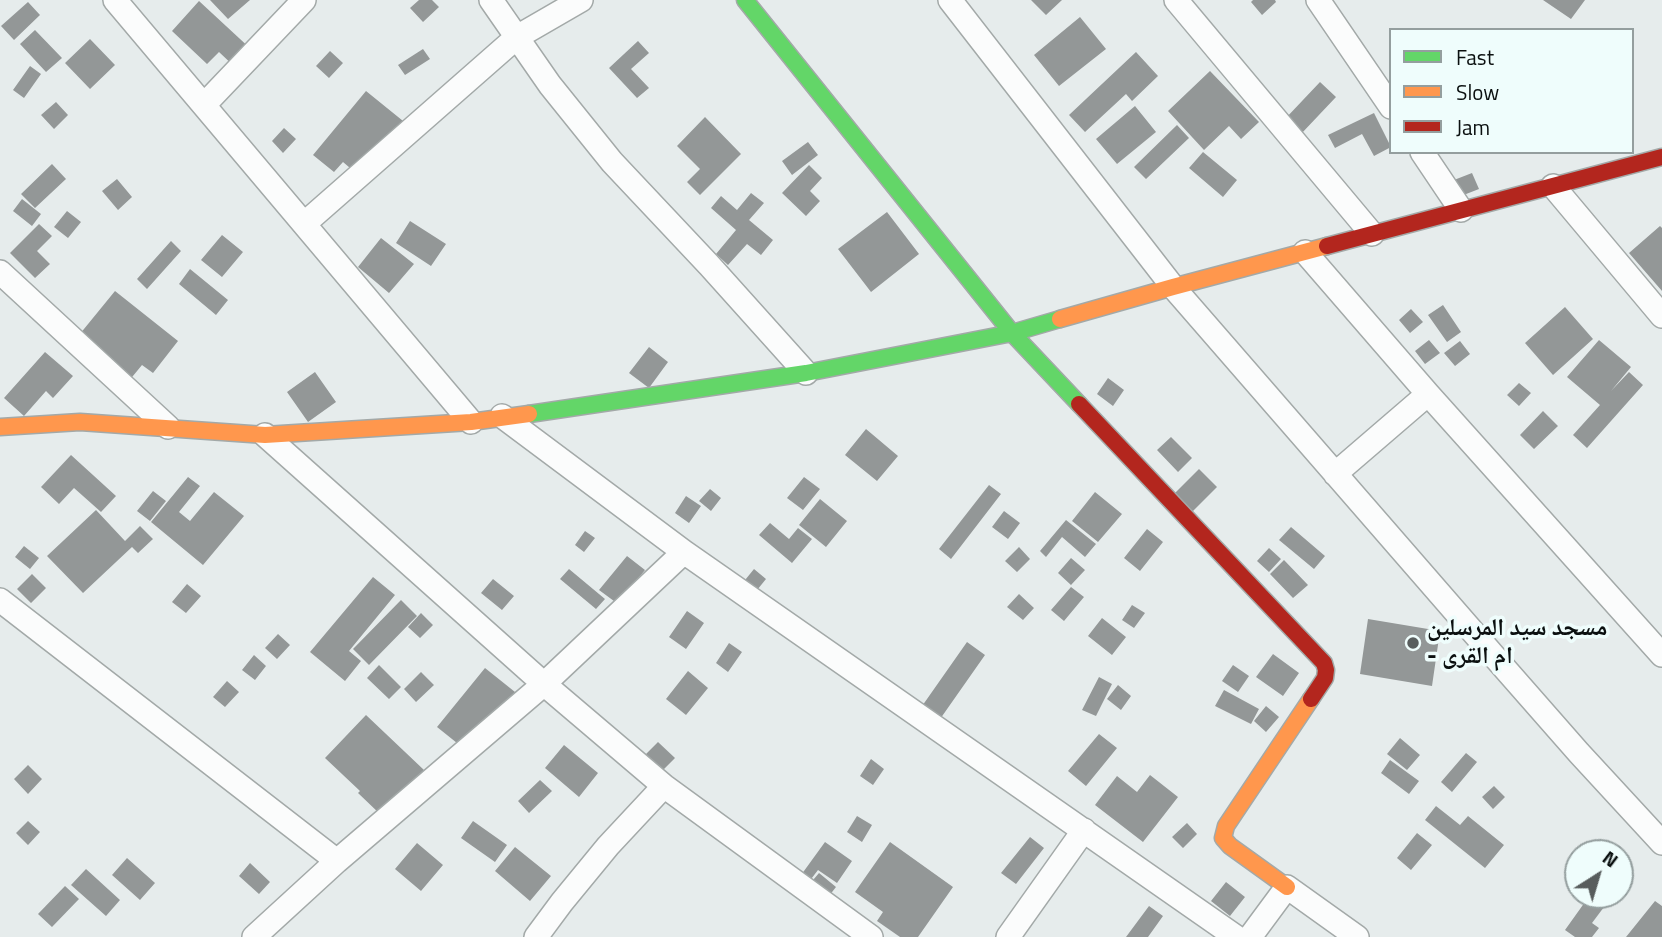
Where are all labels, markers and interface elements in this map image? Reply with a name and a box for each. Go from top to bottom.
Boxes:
legend [1389,28,1634,154]
text: Fast [1456,41,1494,73]
text: Slow [1456,76,1499,108]
text: Jam [1456,111,1490,143]
place label: مسجد سيد المرسلين - ام القرى [1427,615,1607,671]
marker: مسجد سيد المرسلين - ام القرى [1405,635,1421,651]
north arrow [1564,839,1634,909]
text: N [1597,843,1625,874]

